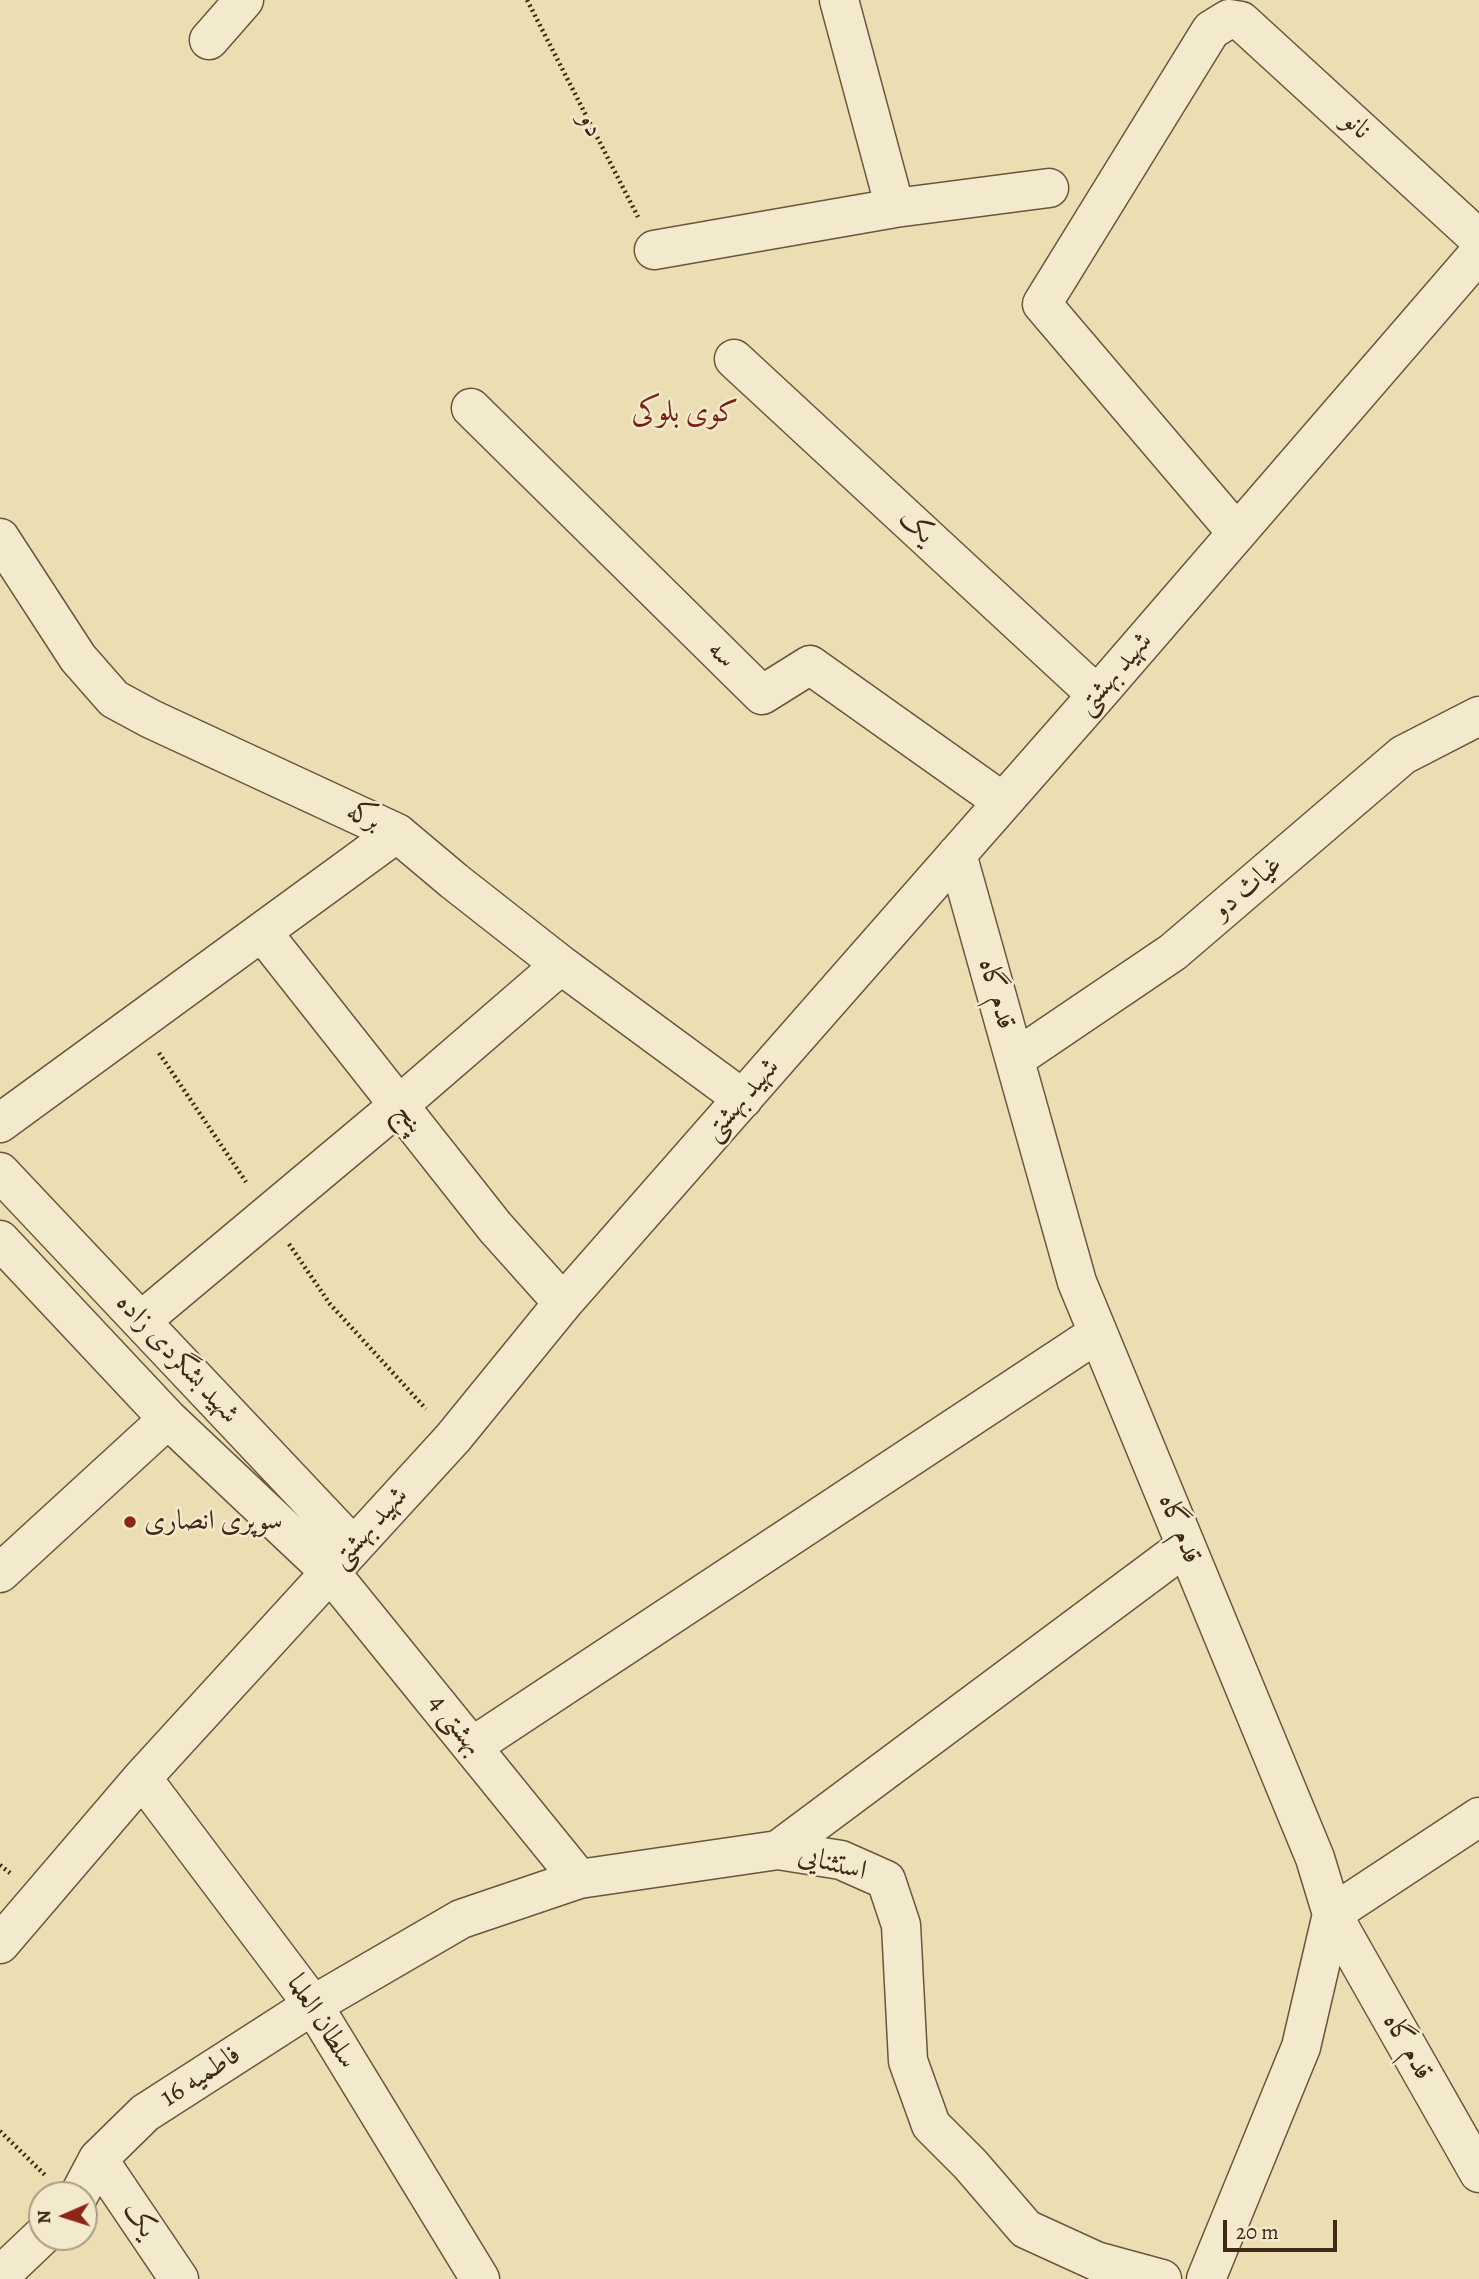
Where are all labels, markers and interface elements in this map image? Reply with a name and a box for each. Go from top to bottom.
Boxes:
street label: نانو [1335,105,1377,147]
street label: دو [570,107,610,143]
district label: کوی بلوکی [632,396,738,432]
street label: یک [891,502,941,552]
street label: شهید بهشتی [1070,626,1160,722]
street label: سه [700,634,742,676]
street label: برکه [341,795,385,839]
street label: غیاث دو [1206,849,1290,927]
street label: قدم گاه [970,955,1022,1033]
street label: شهید بهشتی [697,1052,787,1148]
street label: پنج [387,1097,433,1141]
street label: شهید بشگردی زاده [108,1287,246,1431]
street label: شهید بهشتی [324,1480,416,1576]
street label: قدم گاه [1150,1489,1208,1569]
place label: سوپری انصاری [144,1505,283,1539]
marker: سوپری انصاری [122,1514,138,1530]
street label: بهشتی 4 [420,1687,490,1763]
street label: استثنایی [794,1839,870,1889]
street label: سلطان العلما [278,1969,364,2075]
street label: قدم گاه [1375,2008,1439,2086]
street label: فاطمیه 16 [155,2039,247,2115]
north arrow [28,2181,98,2251]
street label: یک [115,2195,163,2245]
scale bar [1227,2206,1341,2250]
text: N [31,2209,57,2225]
text: 20 m [1236,2218,1279,2246]

